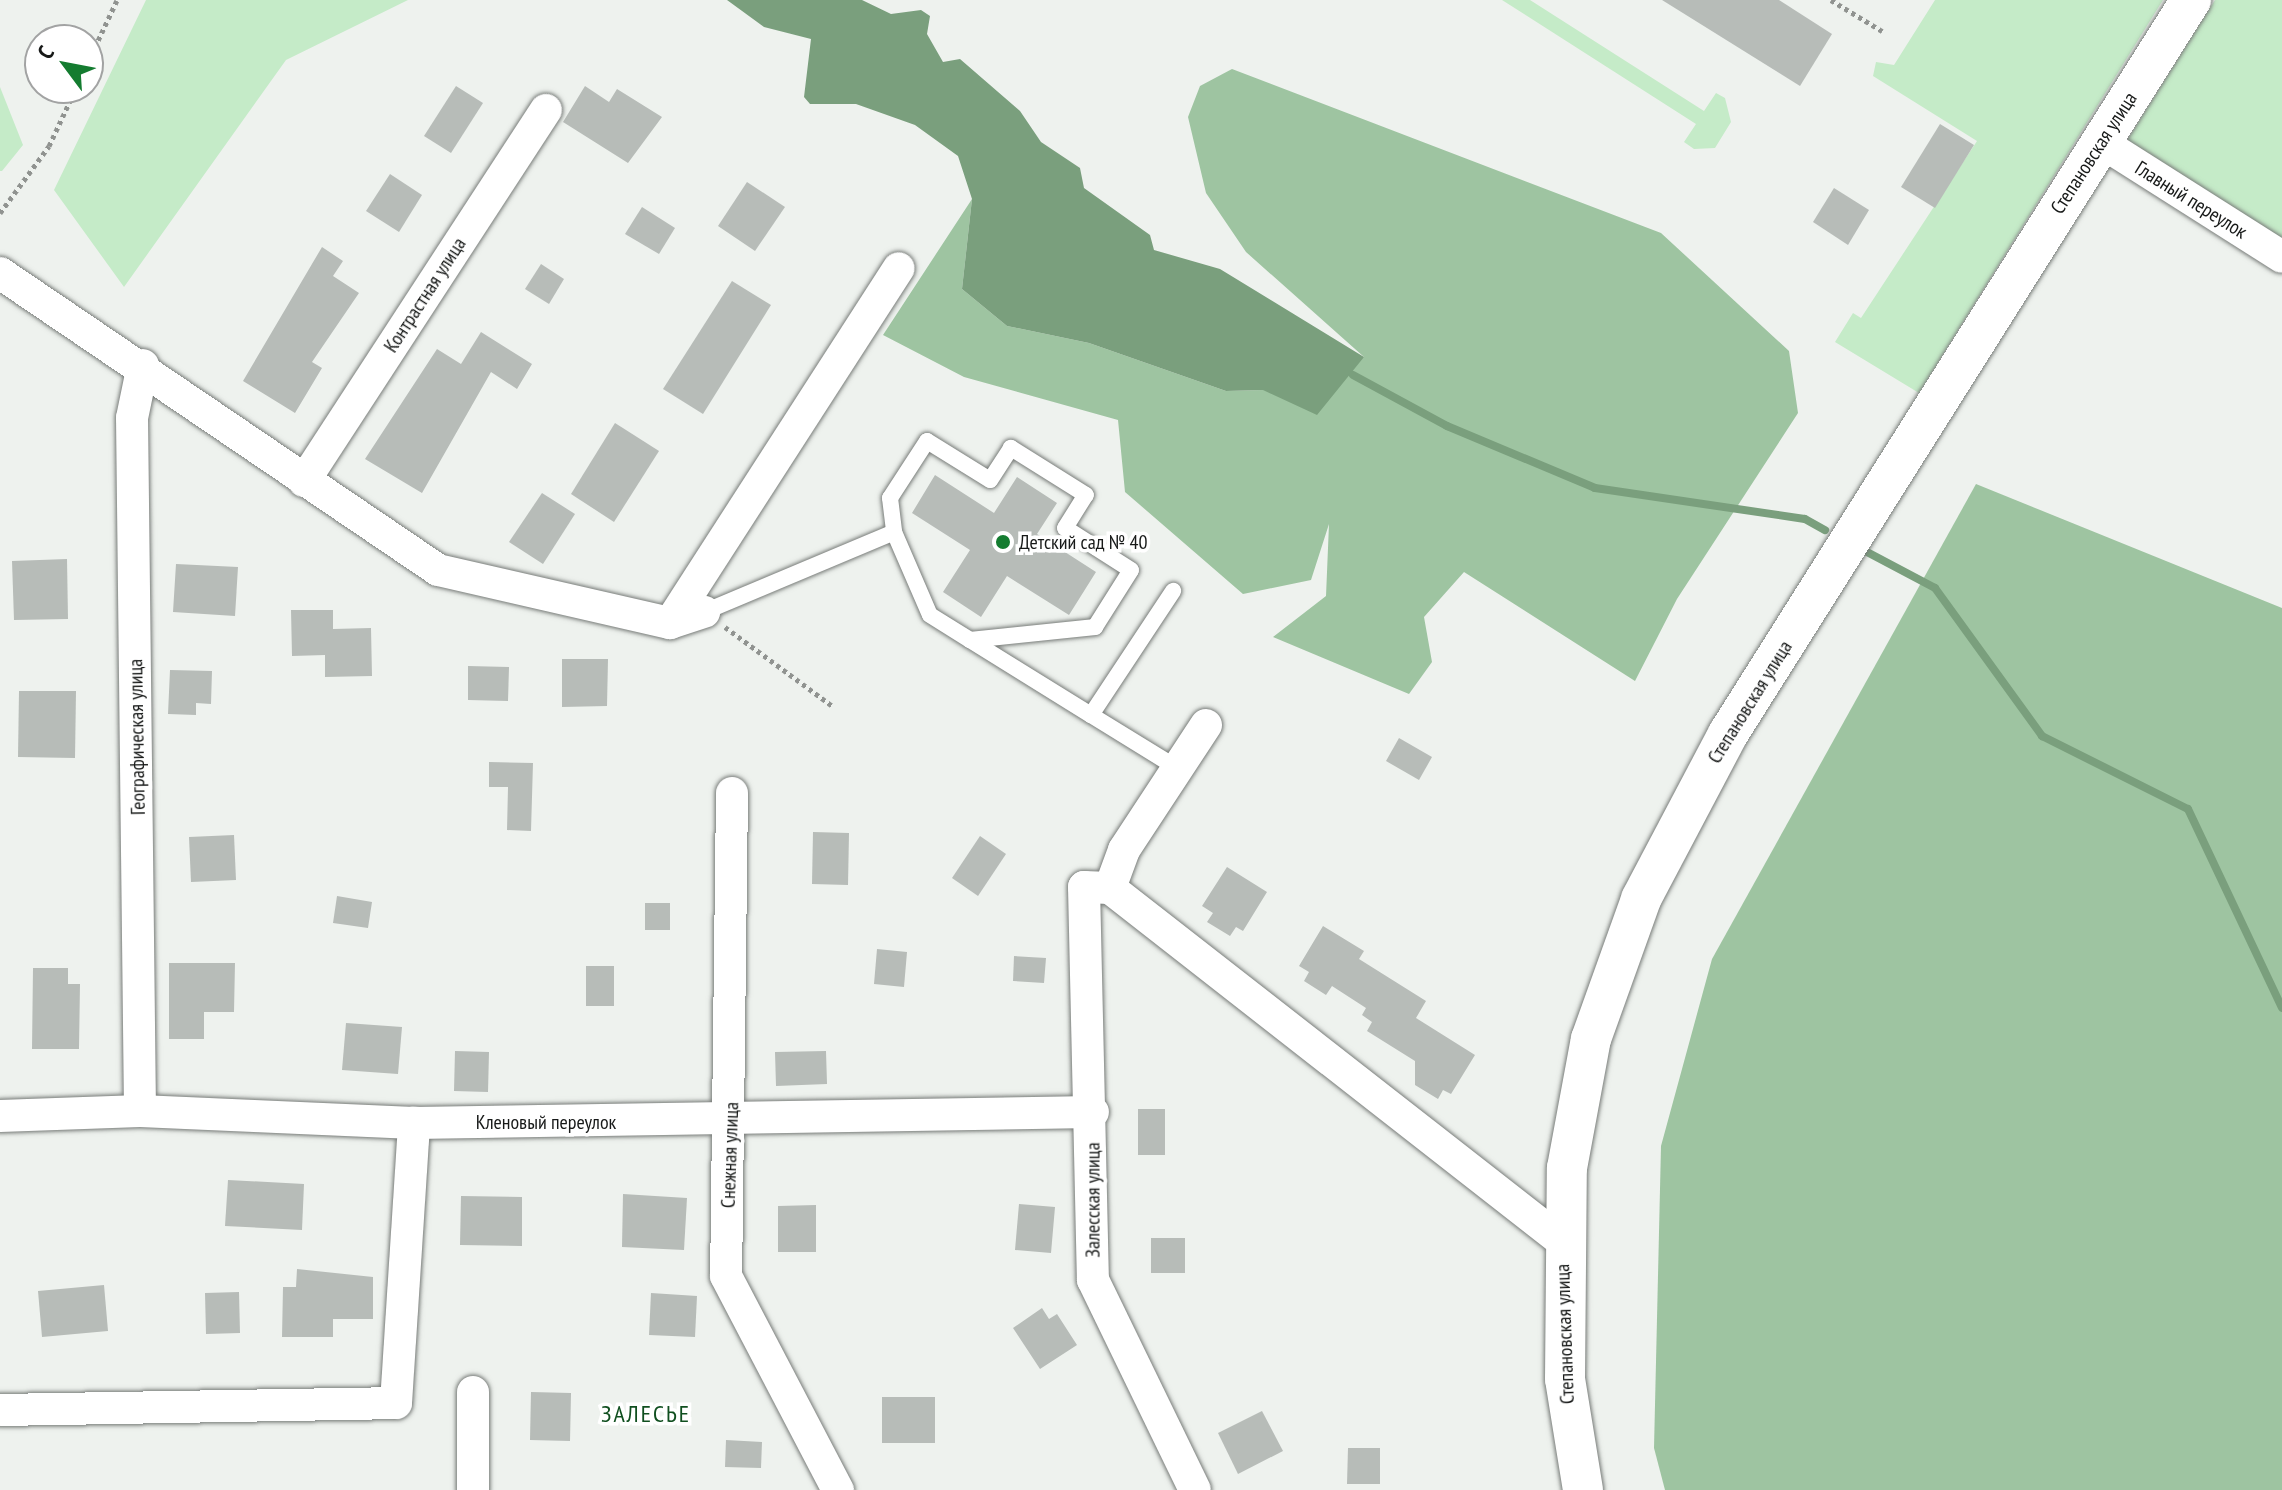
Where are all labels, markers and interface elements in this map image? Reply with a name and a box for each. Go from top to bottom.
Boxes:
north arrow [24,24,104,104]
text: С [31,41,60,64]
street label: Степановская улица [2046,88,2142,218]
street label: Главный переулок [2131,156,2251,244]
street label: Контрастная улица [379,233,471,357]
place label: Детский сад № 40 [1019,530,1147,554]
marker: Детский сад № 40 [994,533,1012,551]
street label: Степановская улица [1703,636,1797,768]
street label: Географическая улица [124,659,150,815]
street label: Снежная улица [716,1101,744,1209]
street label: Кленовый переулок [476,1110,616,1134]
street label: Залесская улица [1081,1142,1105,1258]
street label: Степановская улица [1551,1263,1579,1405]
district label: ЗАЛЕСЬЕ [601,1400,691,1428]

